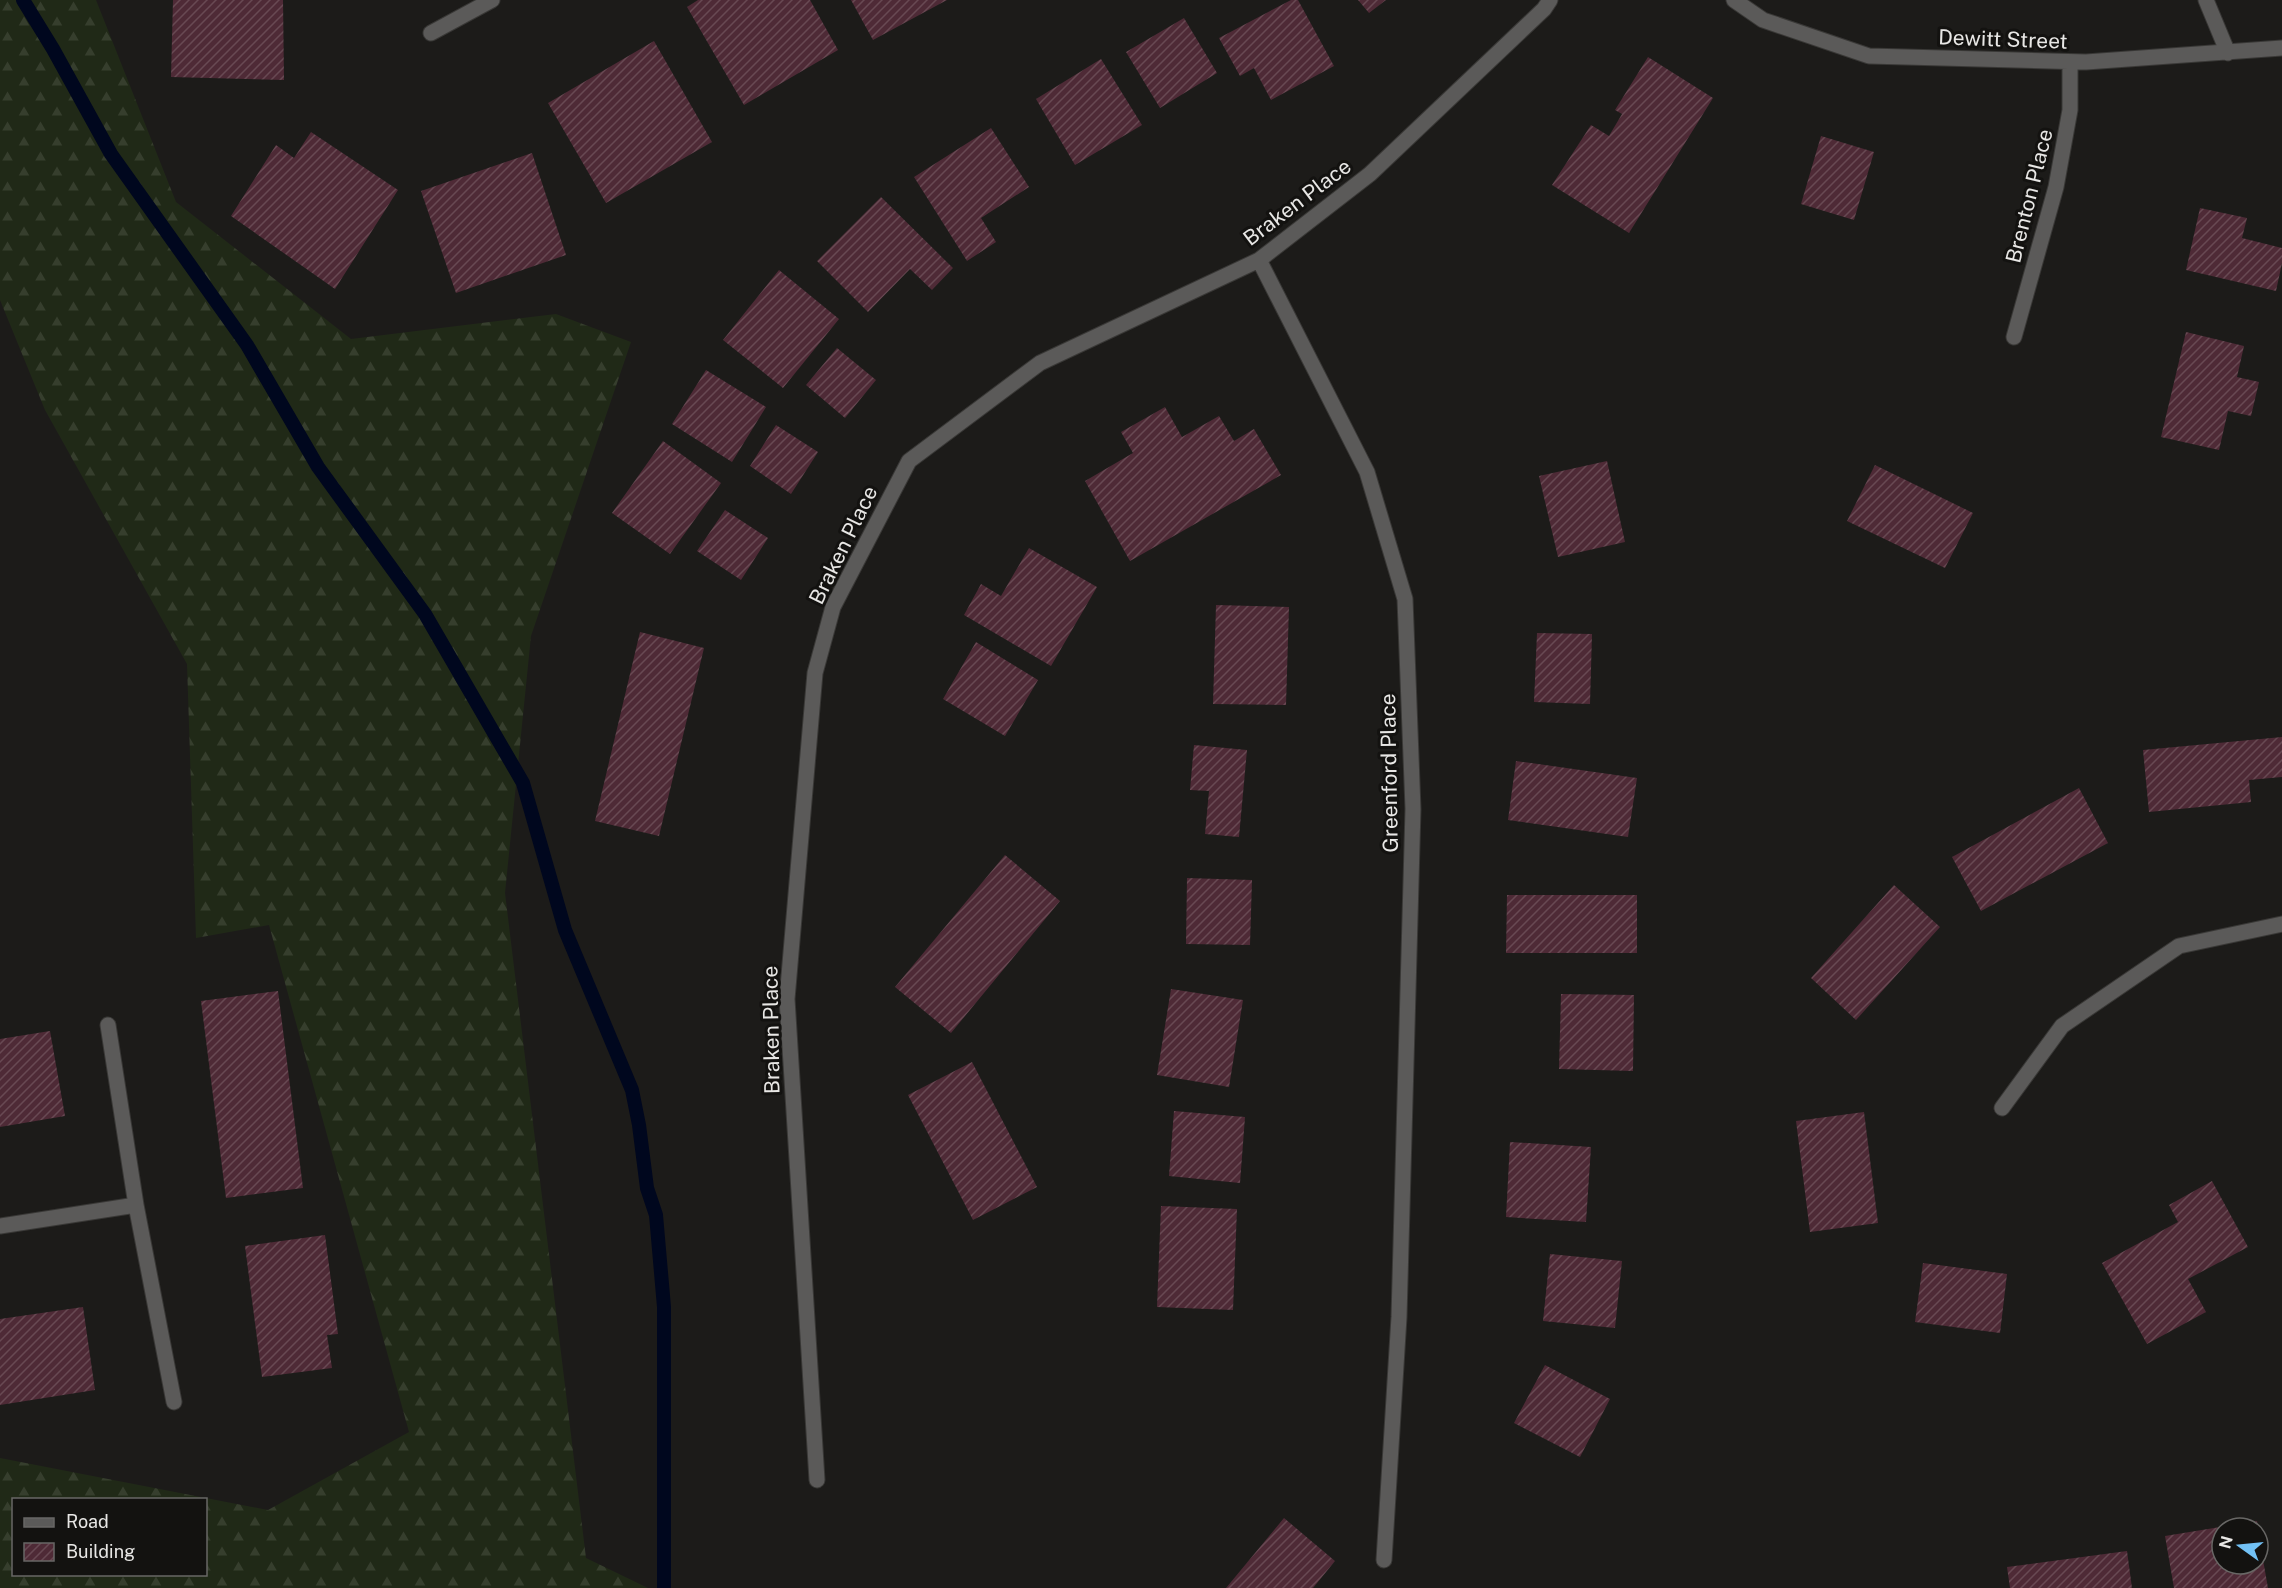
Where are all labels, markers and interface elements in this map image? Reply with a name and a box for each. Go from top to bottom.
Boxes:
street label: Dewitt Street [1938,24,2068,54]
street label: Brenton Place [2000,126,2058,266]
street label: Braken Place [1238,153,1356,251]
street label: Braken Place [804,482,882,608]
street label: Greenford Place [1375,693,1403,853]
street label: Braken Place [757,966,785,1094]
legend [12,1498,207,1576]
text: Road [66,1511,109,1532]
north arrow [2210,1516,2270,1576]
text: N [2215,1534,2237,1551]
text: Building [66,1541,135,1562]

